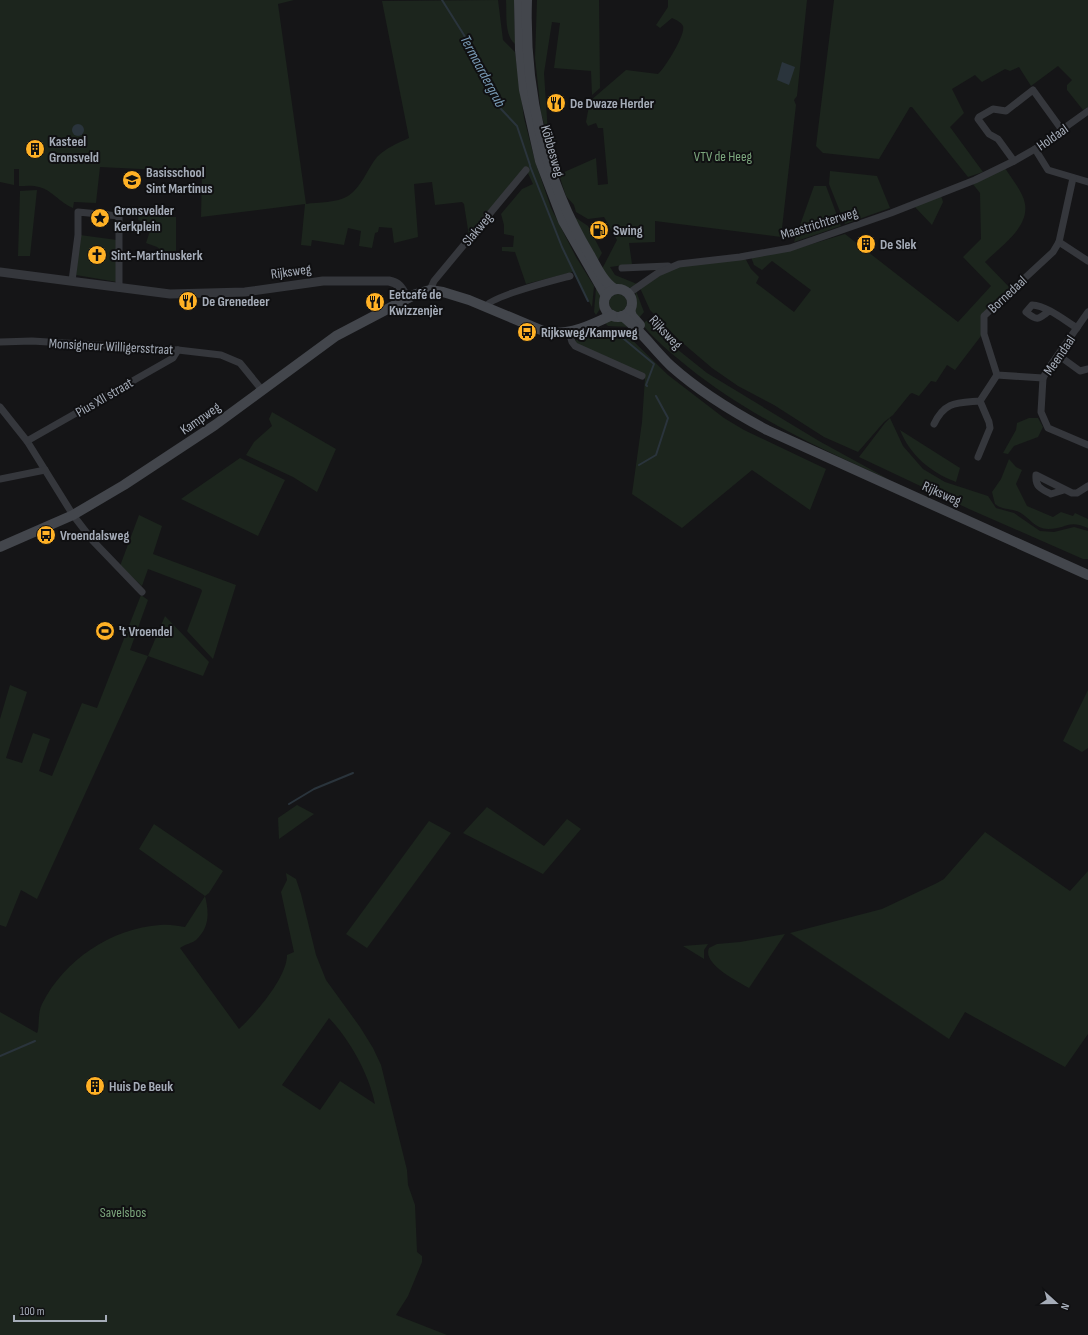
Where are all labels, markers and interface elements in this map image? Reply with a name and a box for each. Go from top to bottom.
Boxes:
water label: Termaardergrub [456,32,510,111]
restaurant icon: De Dwaze Herder [545,92,567,114]
place label: De Dwaze Herder [570,95,655,112]
street label: Holdaal [1033,120,1071,154]
street label: Köbbesweg [537,123,568,179]
place label: Kasteel Gronsveld [49,133,99,166]
building icon: Kasteel Gronsveld [24,138,46,160]
park label: VTV de Heeg [694,148,753,165]
place label: Basisschool Sint Martinus [146,164,213,197]
school or university icon: Basisschool Sint Martinus [121,169,143,191]
place label: Gronsvelder Kerkplein [114,202,175,235]
street label: Maastrichterweg [779,204,860,243]
place icon: Gronsvelder Kerkplein [89,207,111,229]
street label: Slakweg [459,209,496,249]
fuel station icon: Swing [588,219,610,241]
place label: Swing [613,222,643,239]
building icon: De Slek [855,233,877,255]
place label: De Slek [880,236,917,253]
church icon: Sint-Martinuskerk [86,244,108,266]
place label: Sint-Martinuskerk [111,247,203,264]
street label: Rijksweg [270,260,313,283]
street label: Bornedaal [984,272,1030,317]
place label: Eetcafé de Kwizzenjèr [389,286,443,319]
restaurant icon: De Grenedeer [177,290,199,312]
restaurant icon: Eetcafé de Kwizzenjèr [364,291,386,313]
place label: De Grenedeer [202,293,270,310]
street label: Rijksweg [646,312,686,353]
bus stop icon: Rijksweg/Kampweg [516,321,538,343]
place label: Rijksweg/Kampweg [541,324,638,341]
street label: Meendaal [1040,332,1079,379]
street label: Monsigneur Willigersstraat [48,335,174,358]
street label: Pius XII straat [72,374,136,421]
street label: Kampweg [177,398,224,438]
street label: Rijksweg [920,477,964,510]
bus stop icon: Vroendalsweg [35,524,57,546]
place label: Vroendalsweg [60,527,129,544]
sports icon: 't Vroendel [94,620,116,642]
place label: 't Vroendel [119,623,173,640]
building icon: Huis De Beuk [84,1075,106,1097]
place label: Huis De Beuk [109,1078,173,1095]
park label: Savelsbos [100,1204,146,1221]
north arrow [1036,1283,1076,1323]
scale bar [14,1297,106,1323]
text: N [1058,1301,1072,1312]
text: 100 m [20,1304,45,1319]

